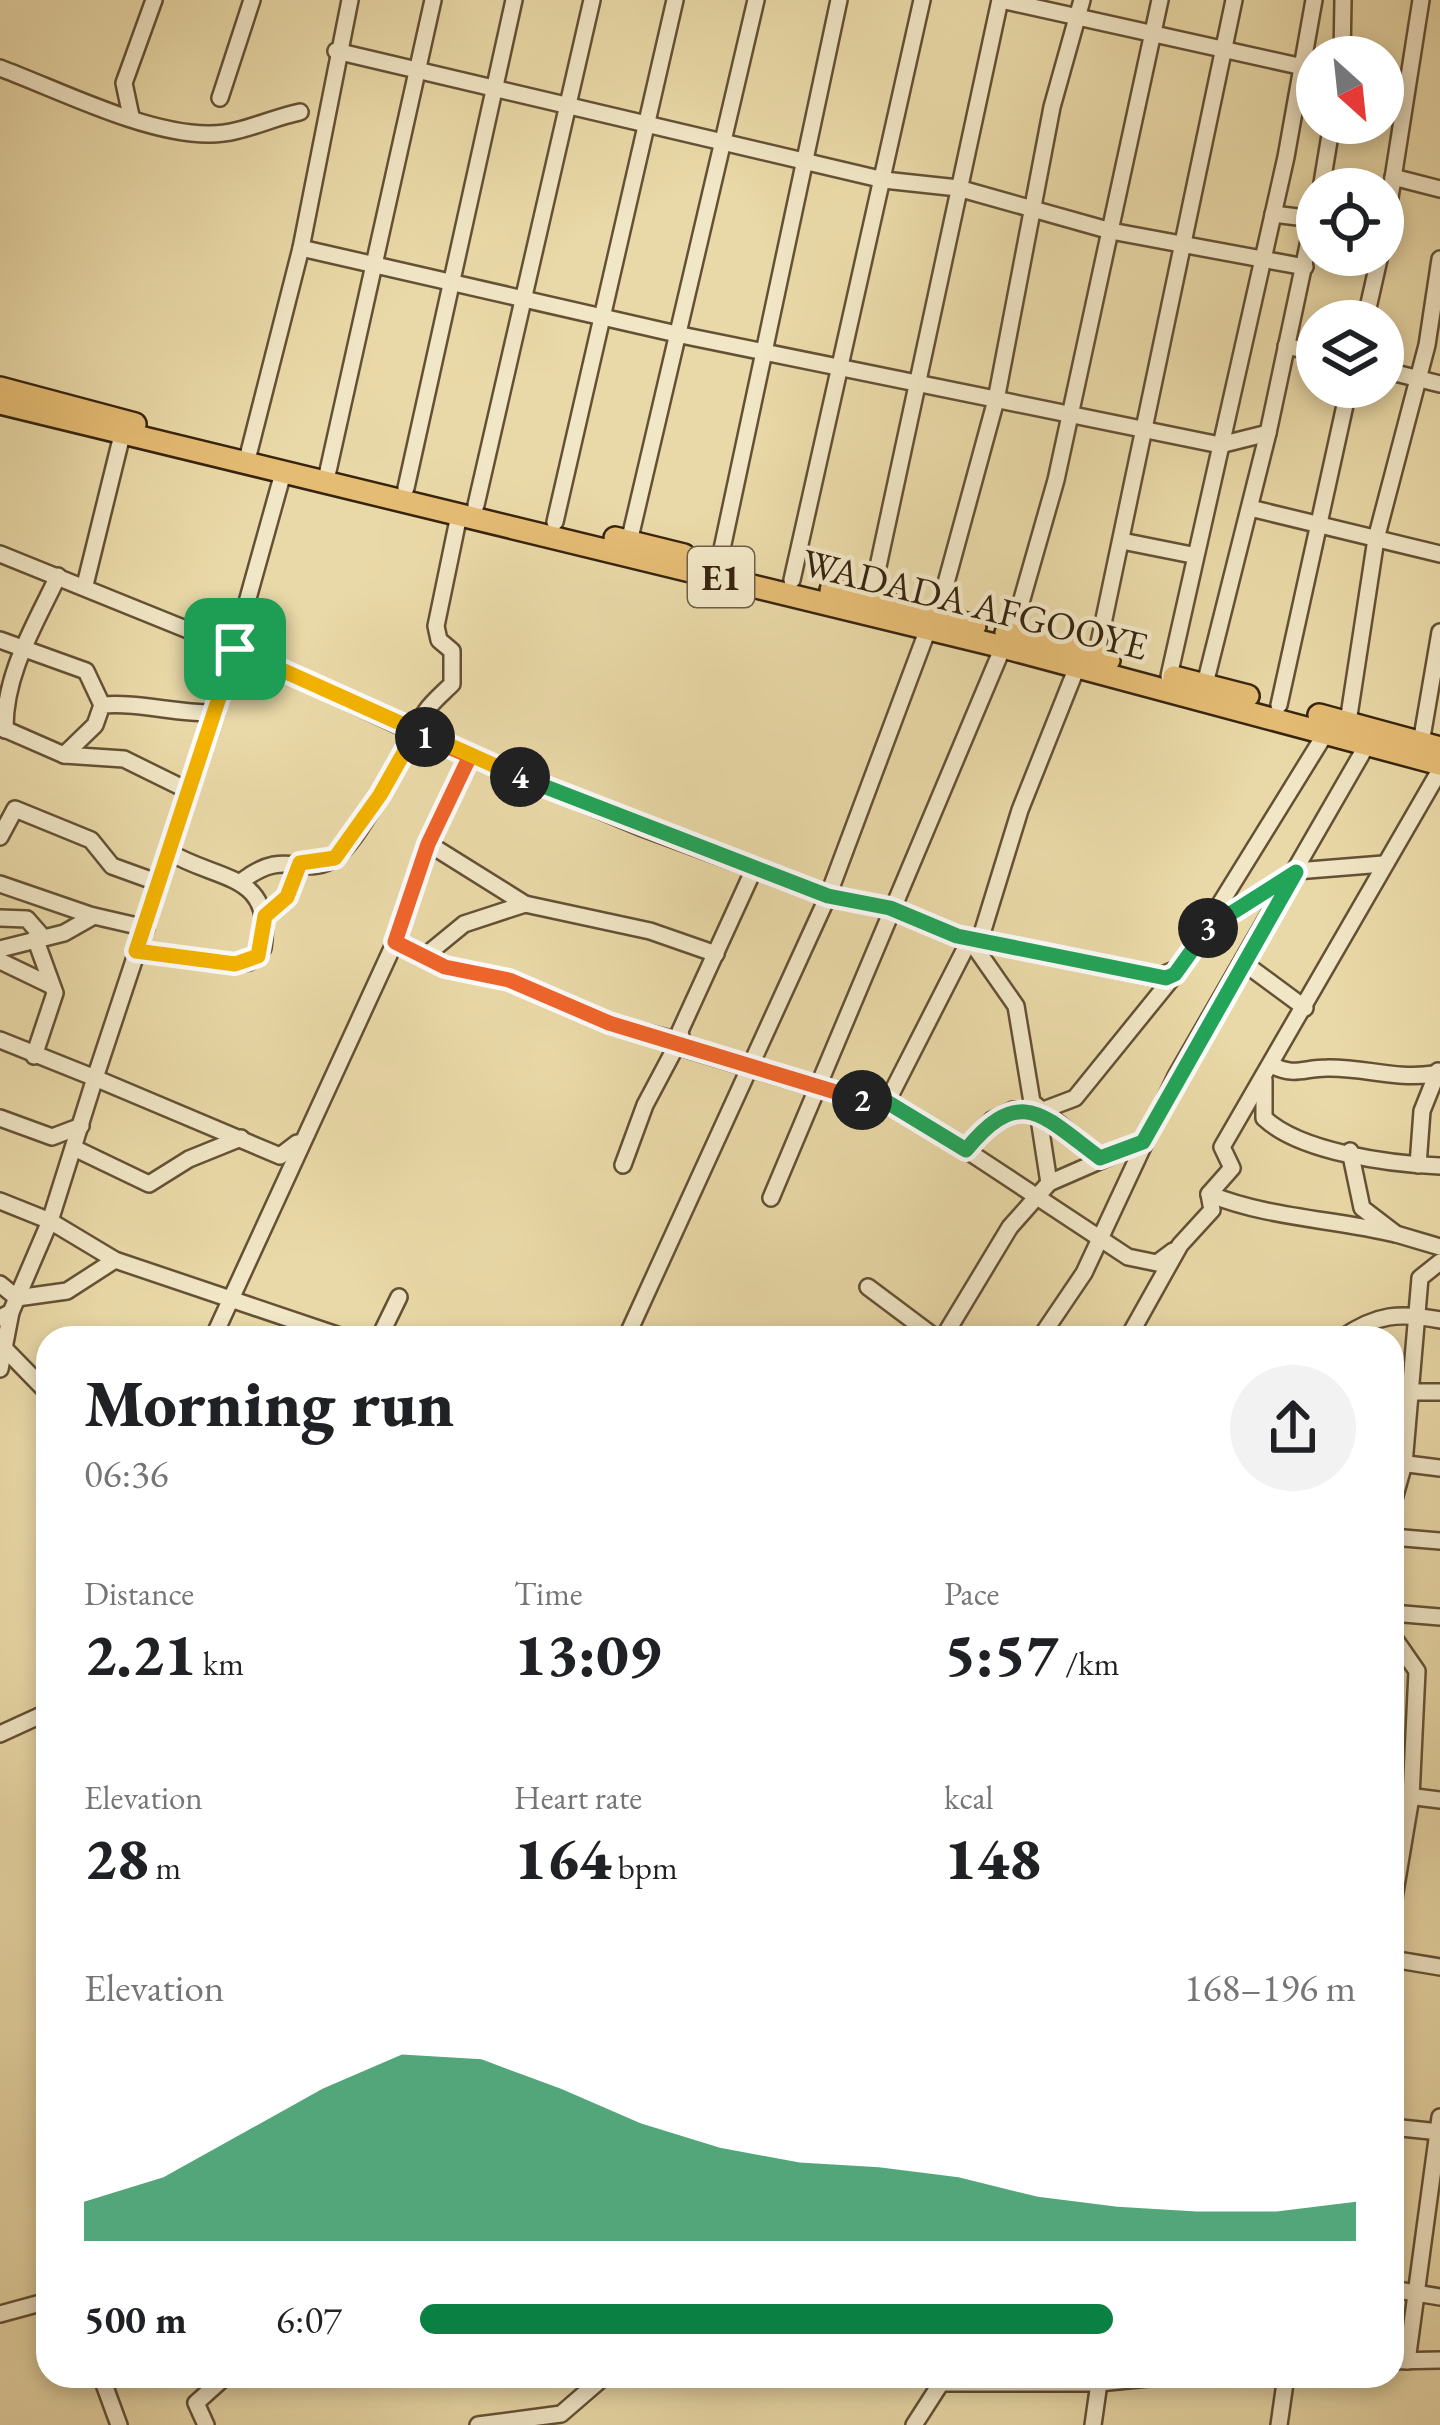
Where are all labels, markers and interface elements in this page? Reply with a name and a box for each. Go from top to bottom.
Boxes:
north arrow [1296,36,1404,144]
map controls [1296,36,1404,408]
button: locate [1296,168,1404,276]
button: layers [1296,300,1404,408]
street label: WADADA AFGOOYE [797,536,1153,672]
road number: E1 [688,547,754,607]
pin [184,598,286,700]
icon: arrive [202,616,268,682]
pin: 1 [395,707,455,767]
text: 1 [416,715,434,758]
pin: 4 [490,747,550,807]
text: 4 [511,755,529,798]
pin: 3 [1178,898,1238,958]
text: 3 [1199,906,1217,949]
pin: 2 [832,1070,892,1130]
text: 2 [853,1078,871,1121]
text: Morning run [84,1360,454,1446]
button: share [1230,1365,1356,1491]
text: 06:36 [84,1448,169,1499]
text: Distance [84,1572,194,1615]
text: Time [514,1572,583,1615]
text: Pace [944,1572,999,1615]
text: 2.21 [84,1615,196,1693]
text: 13:09 [514,1615,661,1693]
text: 5:57 [944,1615,1059,1693]
text: km [196,1642,244,1685]
text: /km [1059,1642,1119,1685]
text: Elevation [84,1776,203,1819]
text: Heart rate [514,1776,642,1819]
text: kcal [944,1776,994,1819]
text: 28 [84,1819,149,1897]
text: 164 [514,1819,611,1897]
text: 148 [944,1819,1041,1897]
text: m [149,1846,181,1889]
text: bpm [611,1846,678,1889]
text: Elevation [84,1962,224,2013]
text: 168–196 m [1184,1962,1356,2013]
text: 500 m [84,2294,187,2345]
text: 6:07 [276,2294,342,2345]

